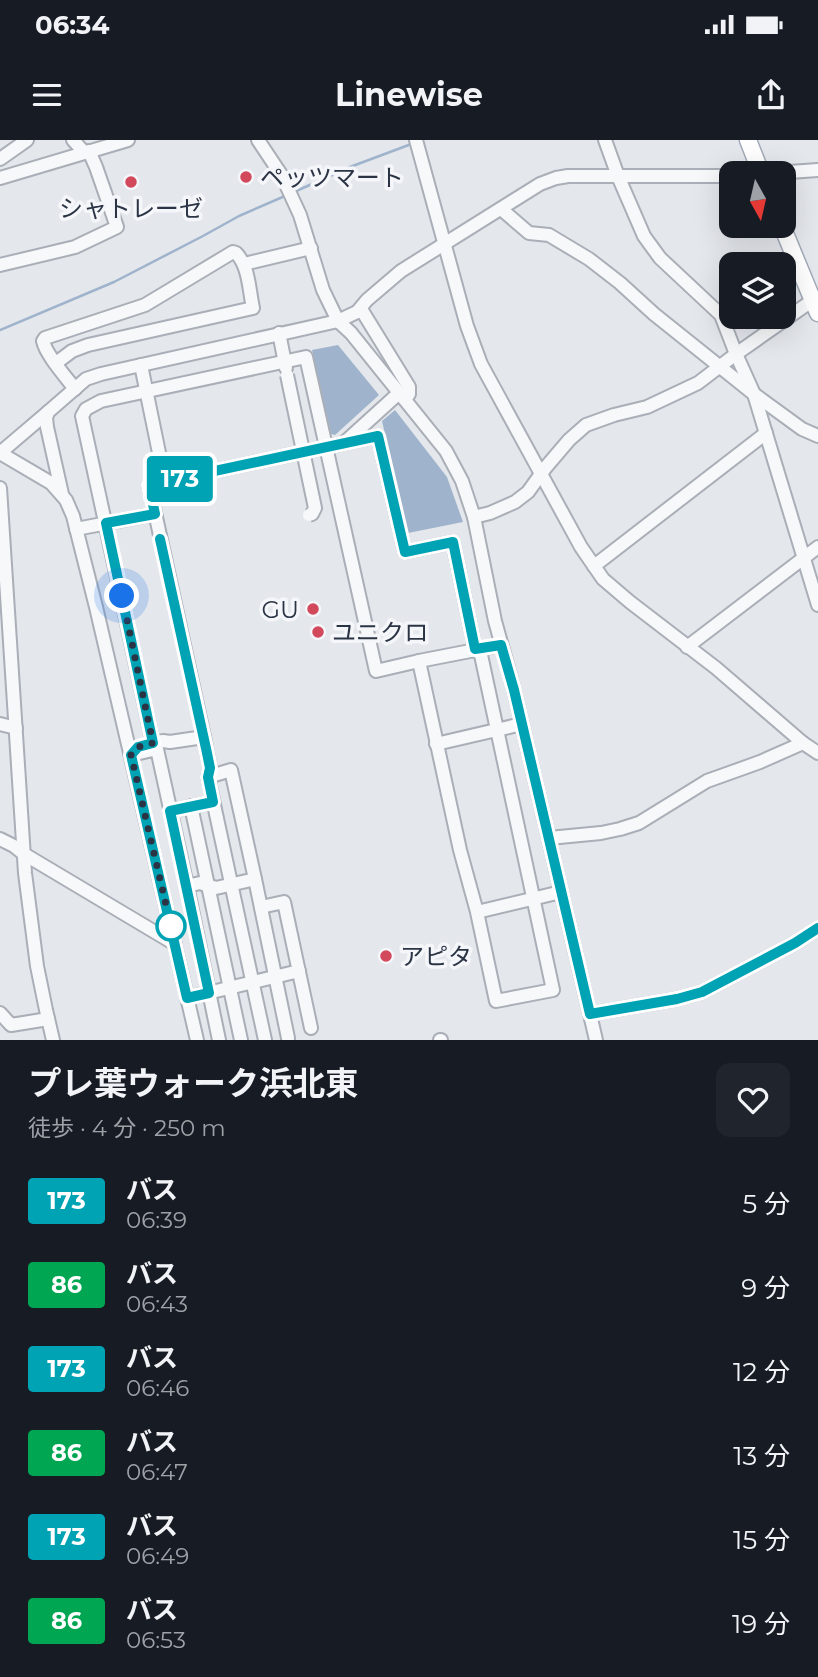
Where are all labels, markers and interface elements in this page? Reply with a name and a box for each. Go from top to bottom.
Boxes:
text: 06:34 [35,9,109,41]
text: Linewise [335,75,483,114]
icon: menu [28,76,66,114]
icon: share [752,76,790,114]
north arrow [719,161,796,238]
map controls [719,161,796,329]
place label: ペッツマート [260,163,404,192]
marker: ペッツマート [238,169,254,185]
marker: シャトレーゼ [123,174,139,190]
place label: シャトレーゼ [59,194,203,223]
button: layers [719,252,796,329]
line badge: 173 [140,456,220,502]
text: 173 [161,464,199,493]
your location [104,578,139,613]
place label: GU [261,595,299,624]
marker: GU [305,601,321,617]
place label: ユニクロ [332,618,428,647]
marker: ユニクロ [310,624,326,640]
unlabelled marker [156,911,186,941]
place label: アピタ [400,942,472,971]
marker: アピタ [378,948,394,964]
text: プレ葉ウォーク浜北東 [28,1063,358,1103]
button: heart [716,1063,790,1137]
text: 徒歩 · 4 分 · 250 m [28,1114,226,1142]
text: バス [126,1174,178,1206]
text: 173 [47,1186,86,1215]
text: 5 分 [742,1188,790,1220]
text: 06:39 [126,1206,187,1234]
text: バス [126,1258,178,1290]
text: 86 [51,1270,82,1299]
text: 9 分 [741,1272,790,1304]
text: 06:43 [126,1290,188,1318]
text: バス [126,1342,178,1374]
text: 173 [47,1354,86,1383]
text: 12 分 [733,1356,790,1388]
text: 06:46 [126,1374,189,1402]
text: バス [126,1426,178,1458]
text: 86 [51,1438,82,1467]
text: 13 分 [733,1440,790,1472]
text: 06:47 [126,1458,188,1486]
text: バス [126,1510,178,1542]
text: 173 [47,1522,86,1551]
text: 15 分 [733,1524,790,1556]
text: 06:49 [126,1542,189,1570]
text: バス [126,1594,178,1626]
text: 86 [51,1606,82,1635]
text: 19 分 [732,1608,790,1640]
text: 06:53 [126,1626,186,1654]

